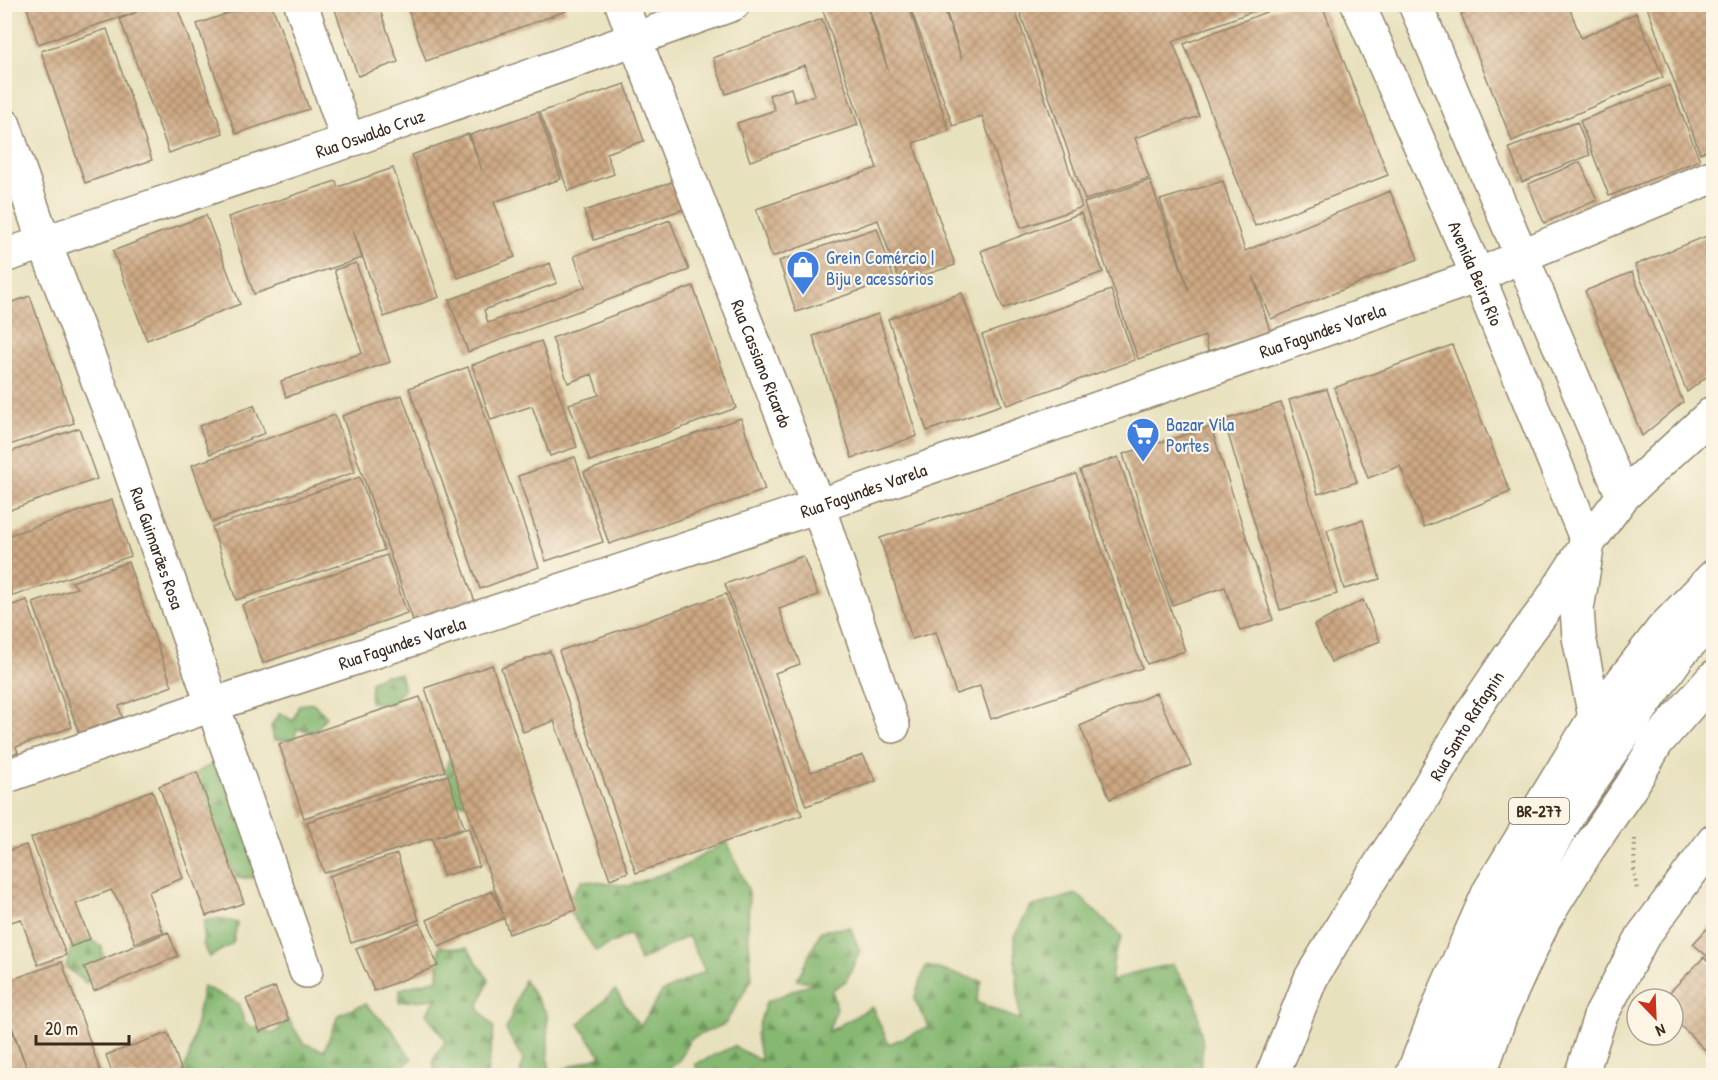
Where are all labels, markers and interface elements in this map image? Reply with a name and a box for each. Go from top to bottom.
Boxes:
street label: Rua Oswaldo Cruz [312,102,428,164]
street label: Avenida Beira Rio [1443,217,1510,329]
place label: Grein Comércio | Biju e acessórios [826,245,934,291]
shop icon: Grein Comércio | Biju e acessórios [785,249,821,296]
street label: Rua Cassiano Ricardo [726,296,799,431]
street label: Rua Fagundes Varela [1256,297,1389,364]
place label: Bazar Vila Portes [1166,412,1234,458]
supermarket icon: Bazar Vila Portes [1125,416,1161,463]
street label: Rua Fagundes Varela [797,457,930,524]
street label: Rua Guimarães Rosa [125,484,190,612]
street label: Rua Fagundes Varela [335,610,469,675]
street label: Rua Santo Rafagnin [1423,665,1509,785]
road number: BR-277 [1509,798,1569,824]
north arrow [1625,987,1685,1047]
scale bar [36,1008,129,1046]
text: 20 m [45,1016,78,1041]
text: N [1652,1019,1669,1043]

